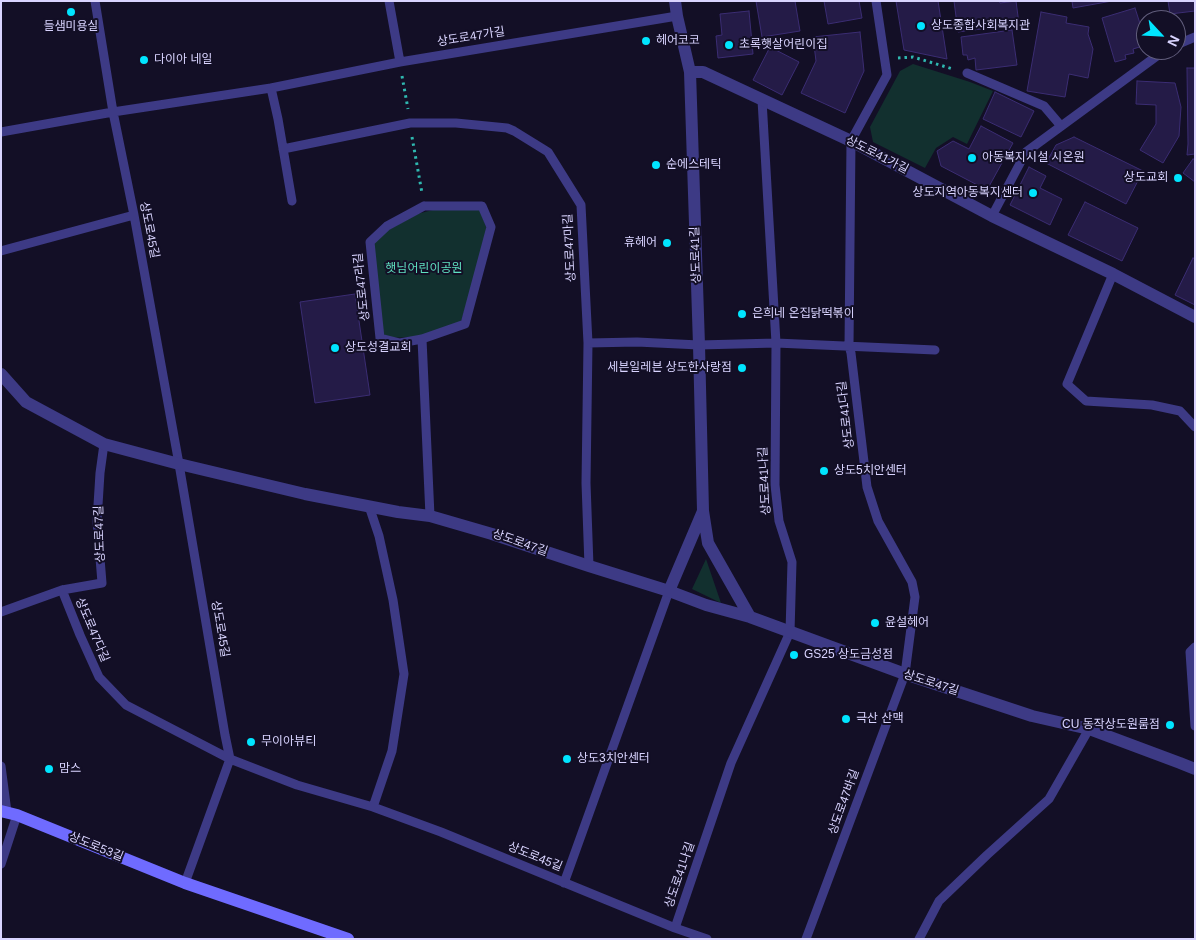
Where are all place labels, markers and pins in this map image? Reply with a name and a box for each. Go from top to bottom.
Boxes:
marker: 들샘미용실 [65,6,77,18]
place label: 상도종합사회복지관 [931,19,1030,33]
place label: 들샘미용실 [43,20,99,34]
marker: 상도종합사회복지관 [915,20,927,32]
place label: 헤어코코 [656,34,700,48]
marker: 헤어코코 [640,35,652,47]
place label: 초록햇살어린이집 [739,38,827,52]
marker: 초록햇살어린이집 [723,39,735,51]
place label: 다이아 네일 [154,53,213,67]
marker: 다이아 네일 [138,54,150,66]
place label: 아동복지시설 시온원 [982,151,1085,165]
marker: 아동복지시설 시온원 [966,152,978,164]
place label: 순에스테틱 [666,158,721,172]
marker: 순에스테틱 [650,159,662,171]
place label: 상도교회 [1124,171,1168,185]
marker: 상도교회 [1172,172,1184,184]
place label: 상도지역아동복지센터 [913,186,1023,200]
marker: 상도지역아동복지센터 [1027,187,1039,199]
place label: 휴헤어 [624,236,657,250]
marker: 휴헤어 [661,237,673,249]
place label: 은희네 온집닭떡볶이 [752,307,855,321]
marker: 은희네 온집닭떡볶이 [736,308,748,320]
place label: 상도성결교회 [345,341,411,355]
marker: 상도성결교회 [329,342,341,354]
place label: 세븐일레븐 상도한사랑점 [607,361,732,375]
marker: 세븐일레븐 상도한사랑점 [736,362,748,374]
place label: 상도5치안센터 [834,464,907,478]
marker: 상도5치안센터 [818,465,830,477]
place label: 윤설헤어 [885,616,929,630]
marker: 윤설헤어 [869,617,881,629]
place label: GS25 상도금성점 [804,648,893,662]
marker: GS25 상도금성점 [788,649,800,661]
place label: 극산 산맥 [856,712,903,726]
marker: 극산 산맥 [840,713,852,725]
place label: CU 동작상도원룸점 [1062,718,1160,732]
marker: CU 동작상도원룸점 [1164,719,1176,731]
place label: 무이아뷰티 [261,735,316,749]
marker: 무이아뷰티 [245,736,257,748]
place label: 상도3치안센터 [577,752,650,766]
marker: 상도3치안센터 [561,753,573,765]
place label: 맘스 [59,762,81,776]
marker: 맘스 [43,763,55,775]

